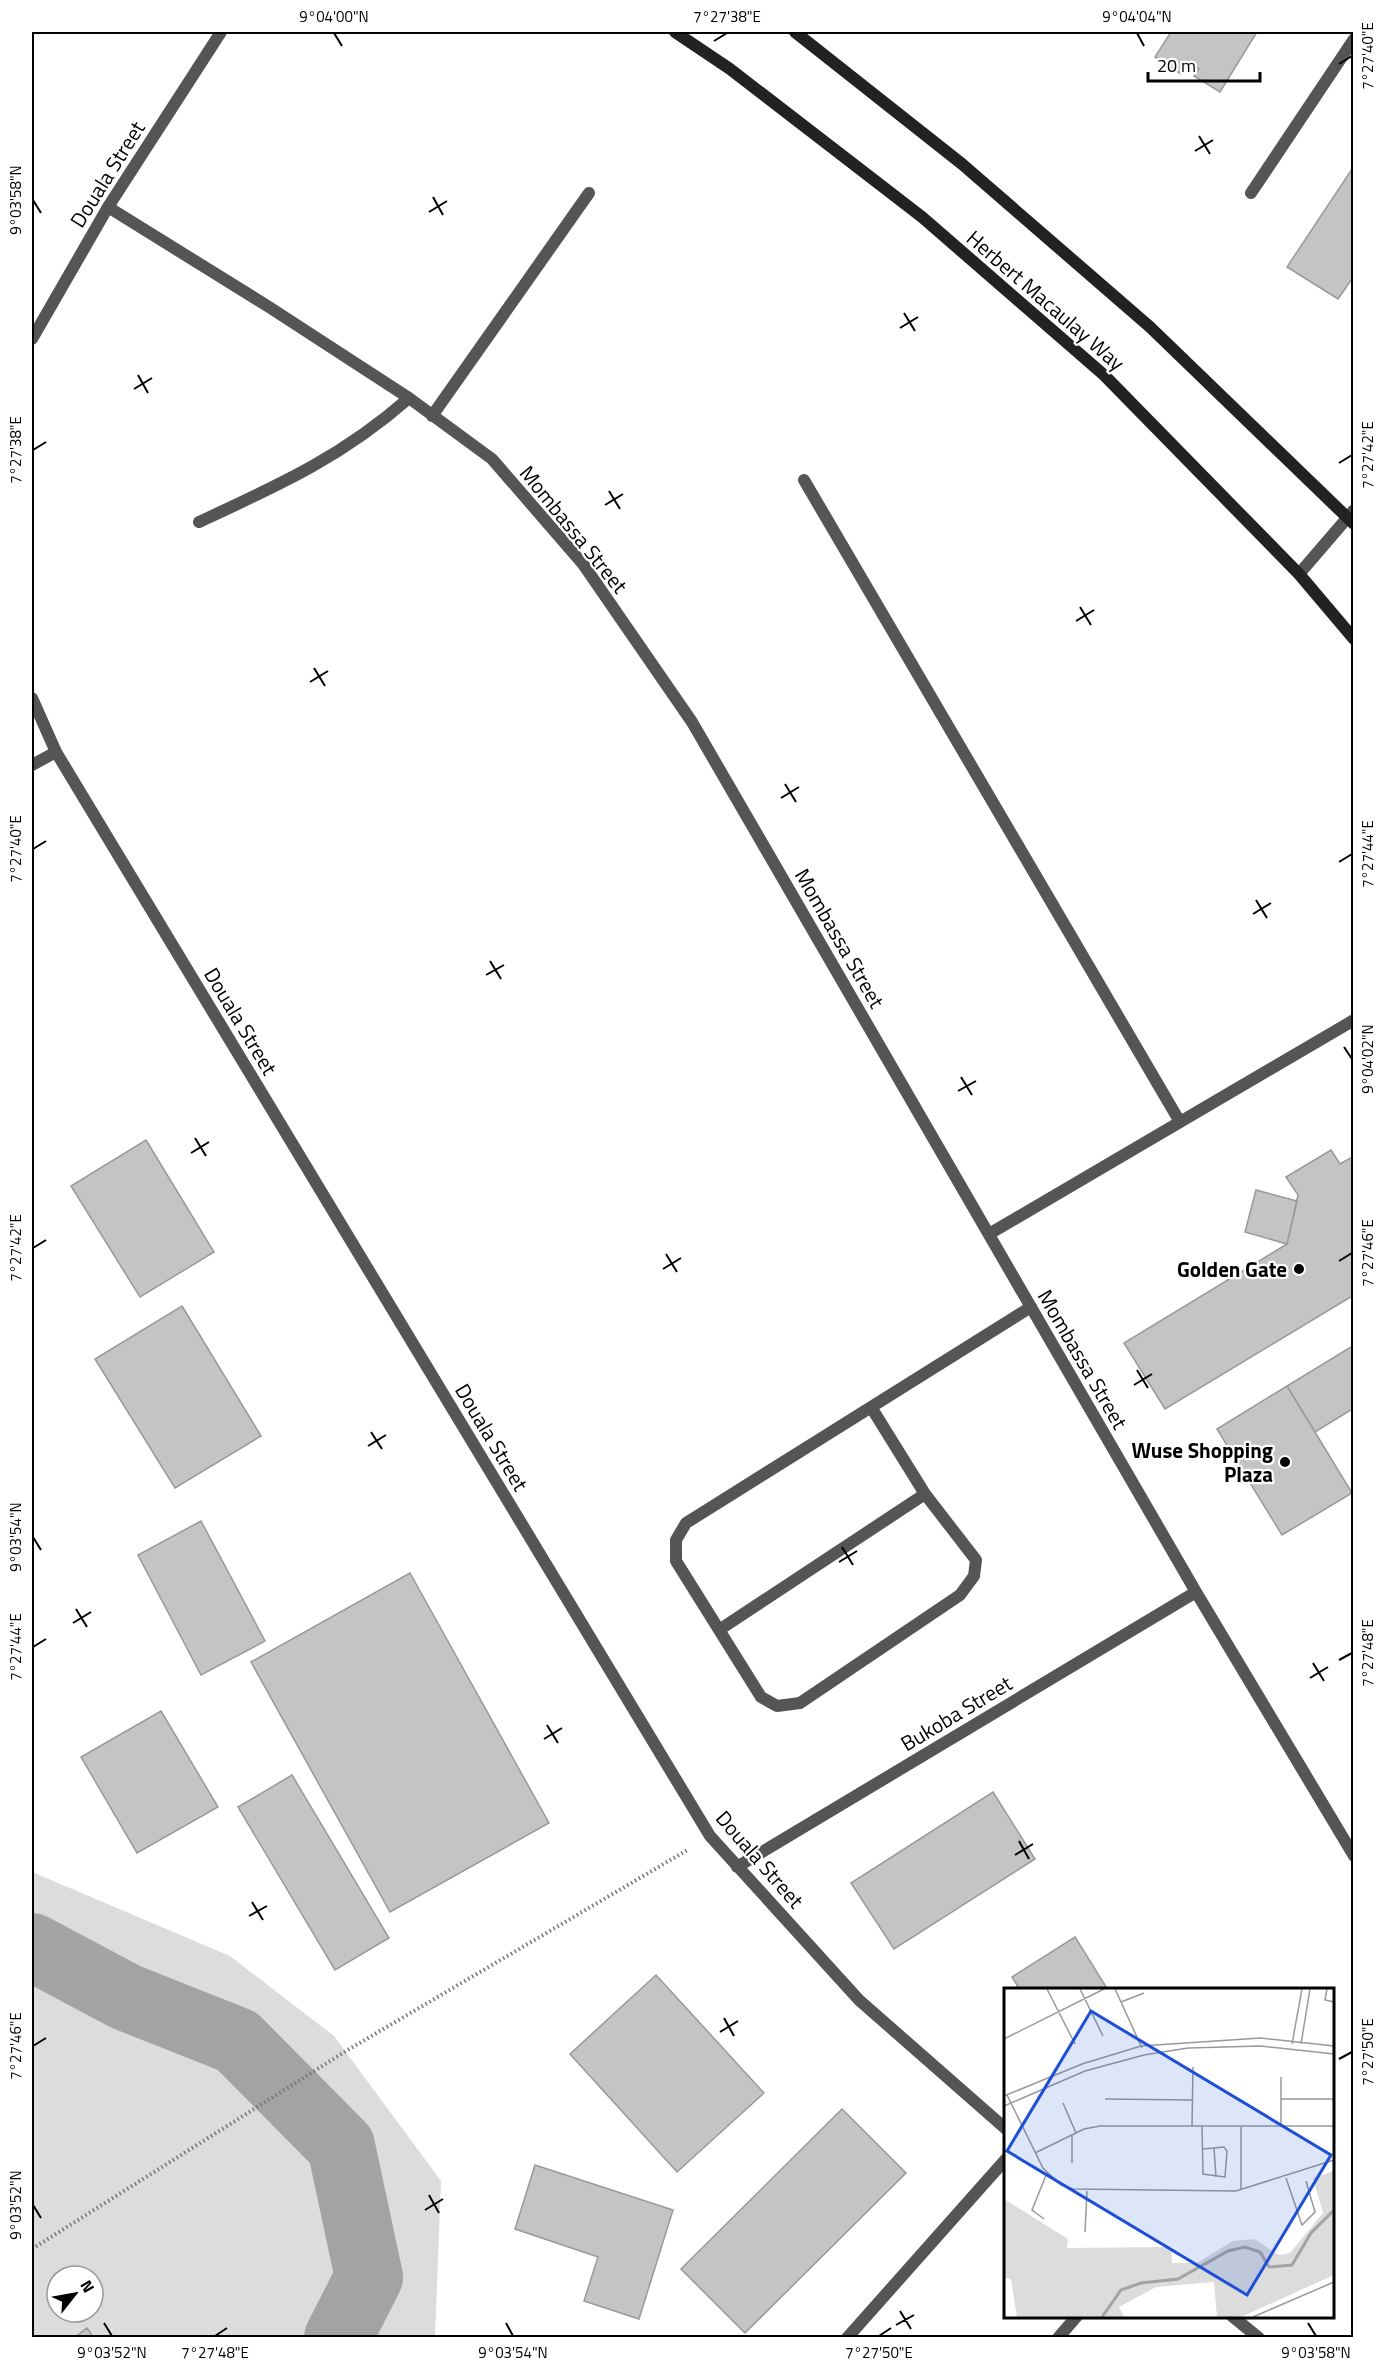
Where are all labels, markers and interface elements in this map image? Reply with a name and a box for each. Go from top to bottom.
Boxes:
text: 9°04'00"N [299,5,369,28]
text: 7°27'38"E [693,5,761,28]
text: 9°04'04"N [1102,5,1172,28]
text: 7°27'40"E [1356,22,1379,90]
scale bar [1148,45,1260,83]
text: 20 m [1157,52,1196,79]
street label: Douala Street [62,114,153,234]
text: 9°03'58"N [4,165,27,235]
street label: Herbert Macaulay Way [960,222,1132,378]
text: 7°27'38"E [4,416,27,484]
text: 7°27'42"E [1356,421,1379,489]
street label: Mombassa Street [512,458,636,600]
text: 7°27'40"E [4,815,27,883]
text: 7°27'44"E [1356,820,1379,888]
street label: Mombassa Street [787,862,893,1014]
street label: Douala Street [196,961,286,1081]
text: 9°04'02"N [1356,1024,1379,1094]
text: 7°27'42"E [4,1214,27,1282]
text: 7°27'46"E [1356,1219,1379,1287]
place label: Golden Gate [1177,1253,1287,1285]
marker: Golden Gate [1292,1262,1306,1276]
street label: Mombassa Street [1030,1283,1136,1435]
street label: Douala Street [447,1377,537,1497]
place label: Wuse Shopping Plaza [1132,1434,1273,1490]
marker: Wuse Shopping Plaza [1278,1455,1292,1469]
text: 9°03'54"N [4,1502,27,1572]
text: 7°27'44"E [4,1613,27,1681]
text: 7°27'48"E [1356,1619,1379,1687]
street label: Bukoba Street [894,1667,1018,1759]
street label: Douala Street [708,1803,812,1915]
inset map [1004,1988,1334,2318]
text: 7°27'46"E [4,2012,27,2080]
text: 7°27'50"E [1356,2018,1379,2086]
text: 9°03'52"N [4,2170,27,2240]
north arrow [45,2264,105,2324]
text: N [75,2275,101,2297]
text: 9°03'52"N [77,2341,147,2364]
text: 7°27'48"E [181,2341,249,2364]
text: 9°03'54"N [478,2341,548,2364]
text: 7°27'50"E [845,2341,913,2364]
text: 9°03'58"N [1281,2341,1351,2364]

